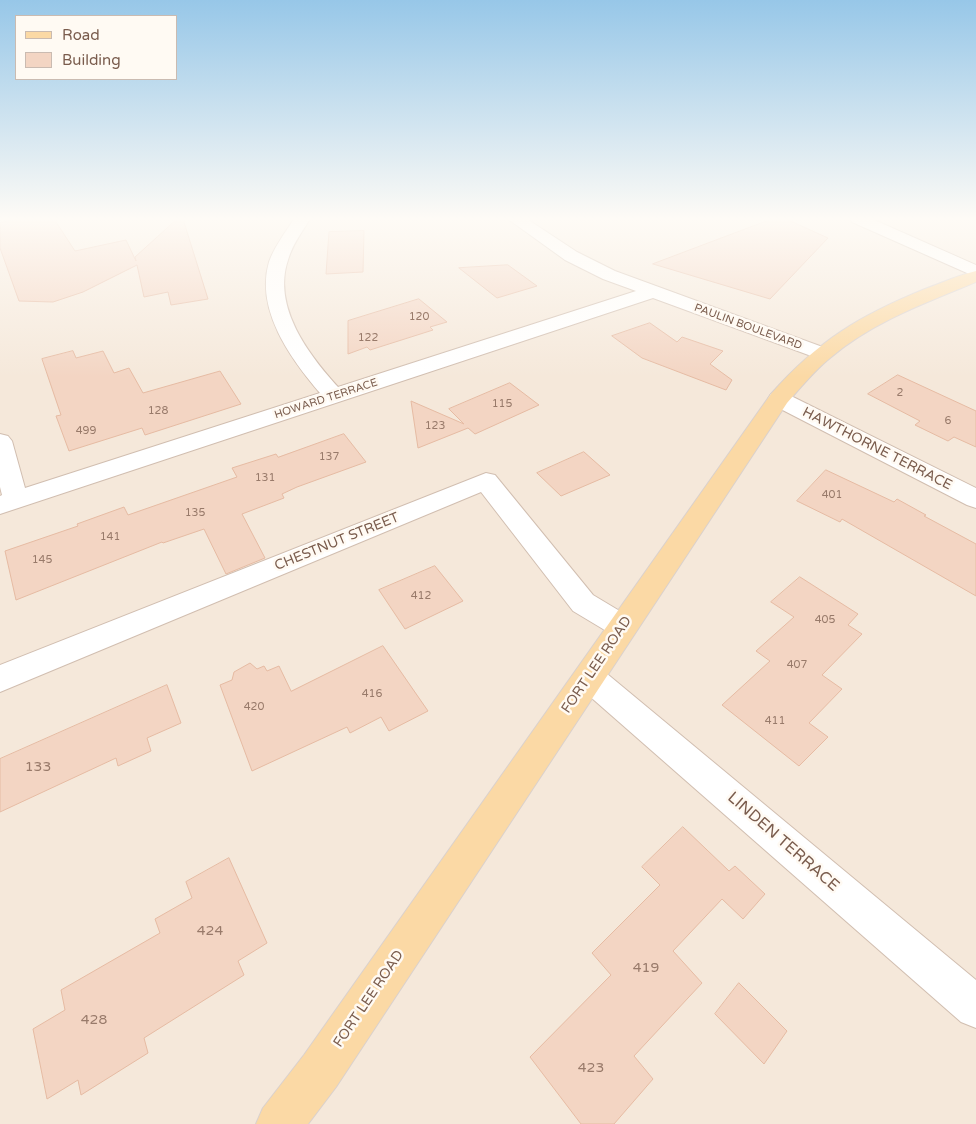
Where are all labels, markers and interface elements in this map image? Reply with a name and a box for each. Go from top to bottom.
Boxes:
legend [15,15,178,80]
text: Road [62,26,100,44]
text: Building [62,51,121,69]
street label: PAULIN BOULEVARD [692,301,804,353]
house number: 120 [409,310,429,324]
house number: 122 [358,331,378,345]
street label: HOWARD TERRACE [273,376,379,422]
house number: 2 [897,386,903,400]
house number: 115 [492,397,512,411]
house number: 128 [148,404,168,418]
street label: HAWTHORNE TERRACE [799,404,955,494]
house number: 6 [945,414,951,428]
house number: 123 [425,419,445,433]
house number: 499 [76,424,96,438]
house number: 137 [319,450,339,464]
house number: 131 [255,471,275,485]
house number: 401 [822,488,842,502]
house number: 135 [185,506,205,520]
street label: CHESTNUT STREET [272,509,402,575]
house number: 141 [100,530,120,544]
house number: 145 [32,553,52,567]
house number: 412 [411,589,431,603]
street label: FORT LEE ROAD [558,613,636,717]
house number: 405 [815,613,835,627]
house number: 407 [787,658,807,672]
house number: 416 [362,687,382,701]
house number: 420 [244,700,264,714]
house number: 411 [765,714,785,728]
house number: 133 [25,759,51,775]
street label: LINDEN TERRACE [723,788,843,896]
house number: 424 [197,923,223,939]
street label: FORT LEE ROAD [330,947,408,1051]
house number: 419 [633,960,659,976]
house number: 428 [81,1012,107,1028]
house number: 423 [578,1060,604,1076]

